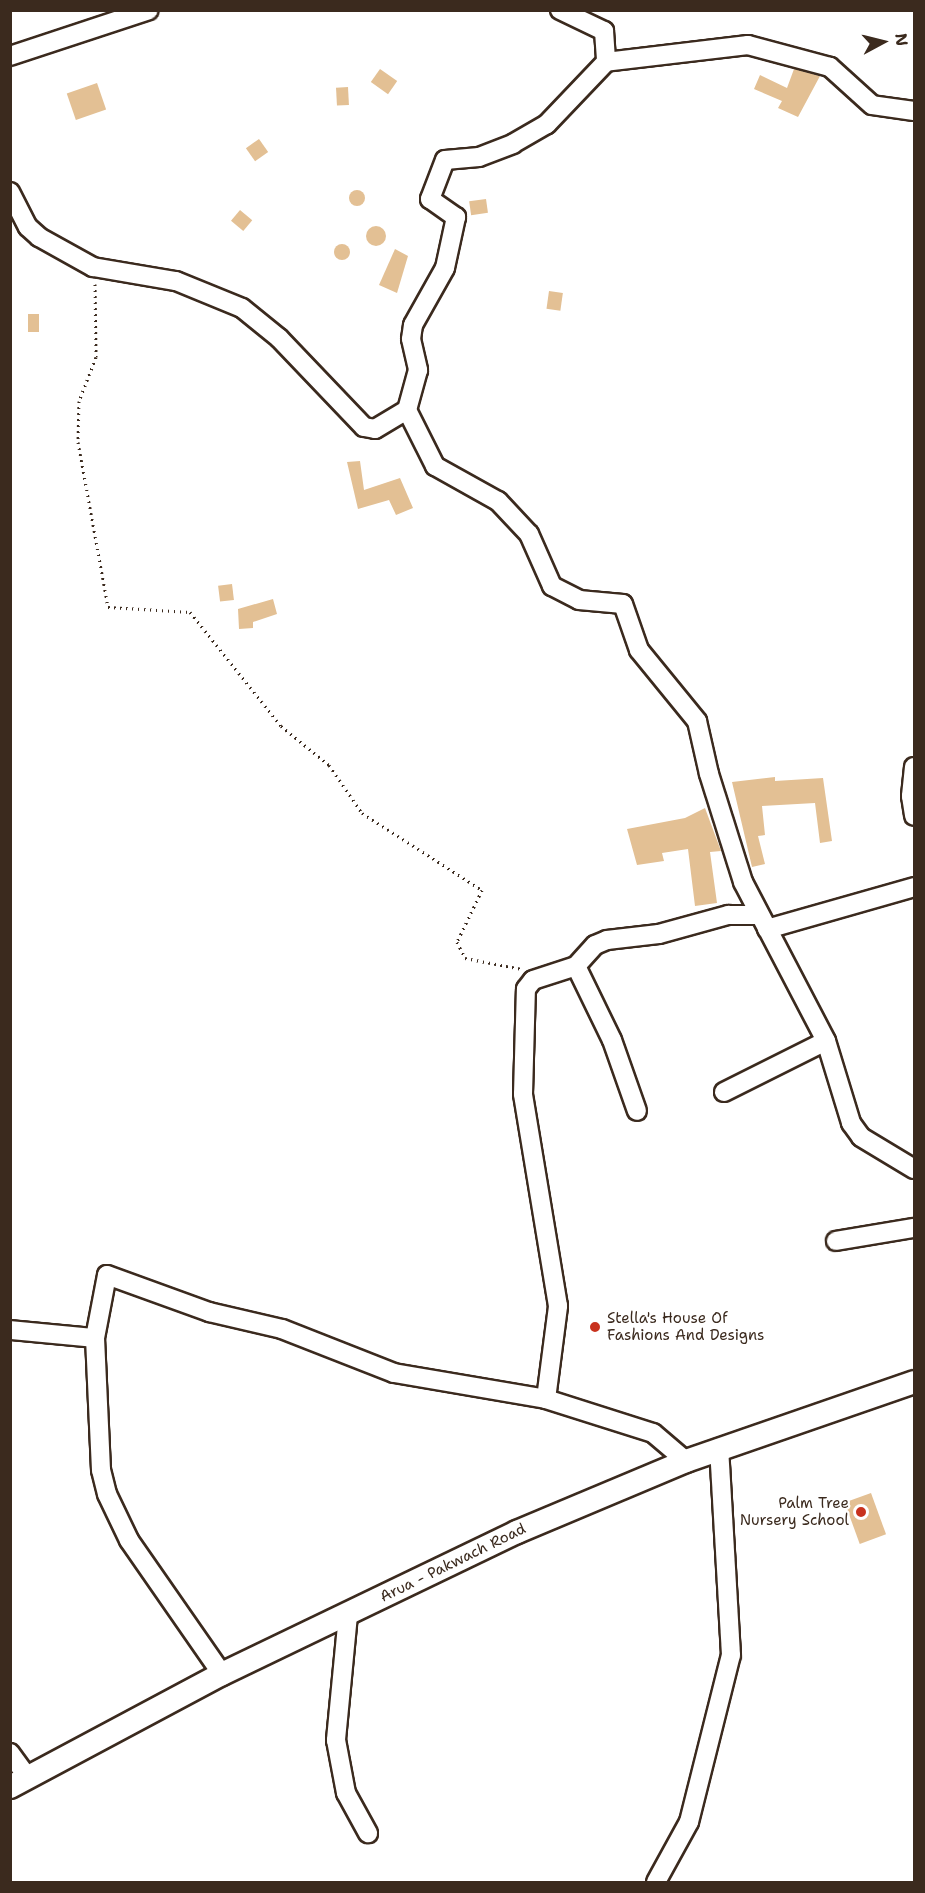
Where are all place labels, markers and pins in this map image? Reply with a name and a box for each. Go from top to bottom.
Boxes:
place label: Stella's House Of Fashions And Designs [607,1309,764,1344]
marker: Stella's House Of Fashions And Designs [588,1320,602,1334]
place label: Palm Tree Nursery School [740,1494,849,1529]
marker: Palm Tree Nursery School [854,1505,868,1519]

